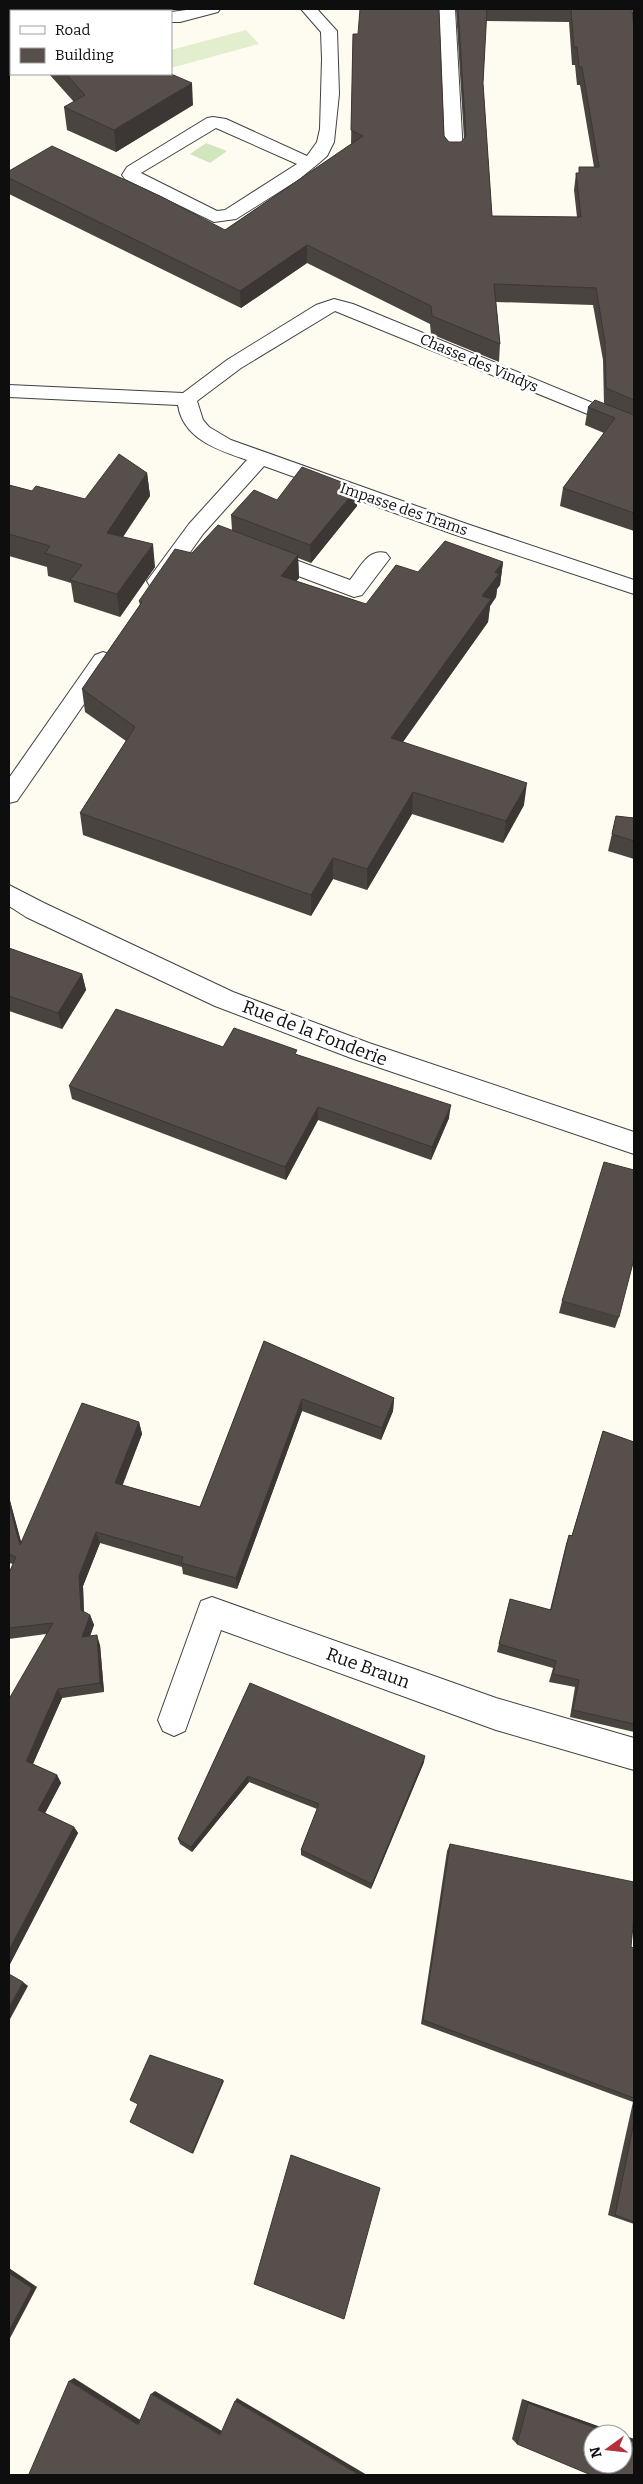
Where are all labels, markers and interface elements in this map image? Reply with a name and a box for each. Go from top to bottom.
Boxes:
legend [10,10,172,75]
text: Road [55,21,90,39]
text: Building [55,46,114,64]
street label: Chasse des Vindys [417,330,541,396]
street label: Impasse des Trams [338,479,470,539]
street label: Rue de la Fonderie [240,995,390,1071]
street label: Rue Braun [323,1643,413,1693]
north arrow [583,2424,633,2474]
text: N [586,2445,606,2460]

